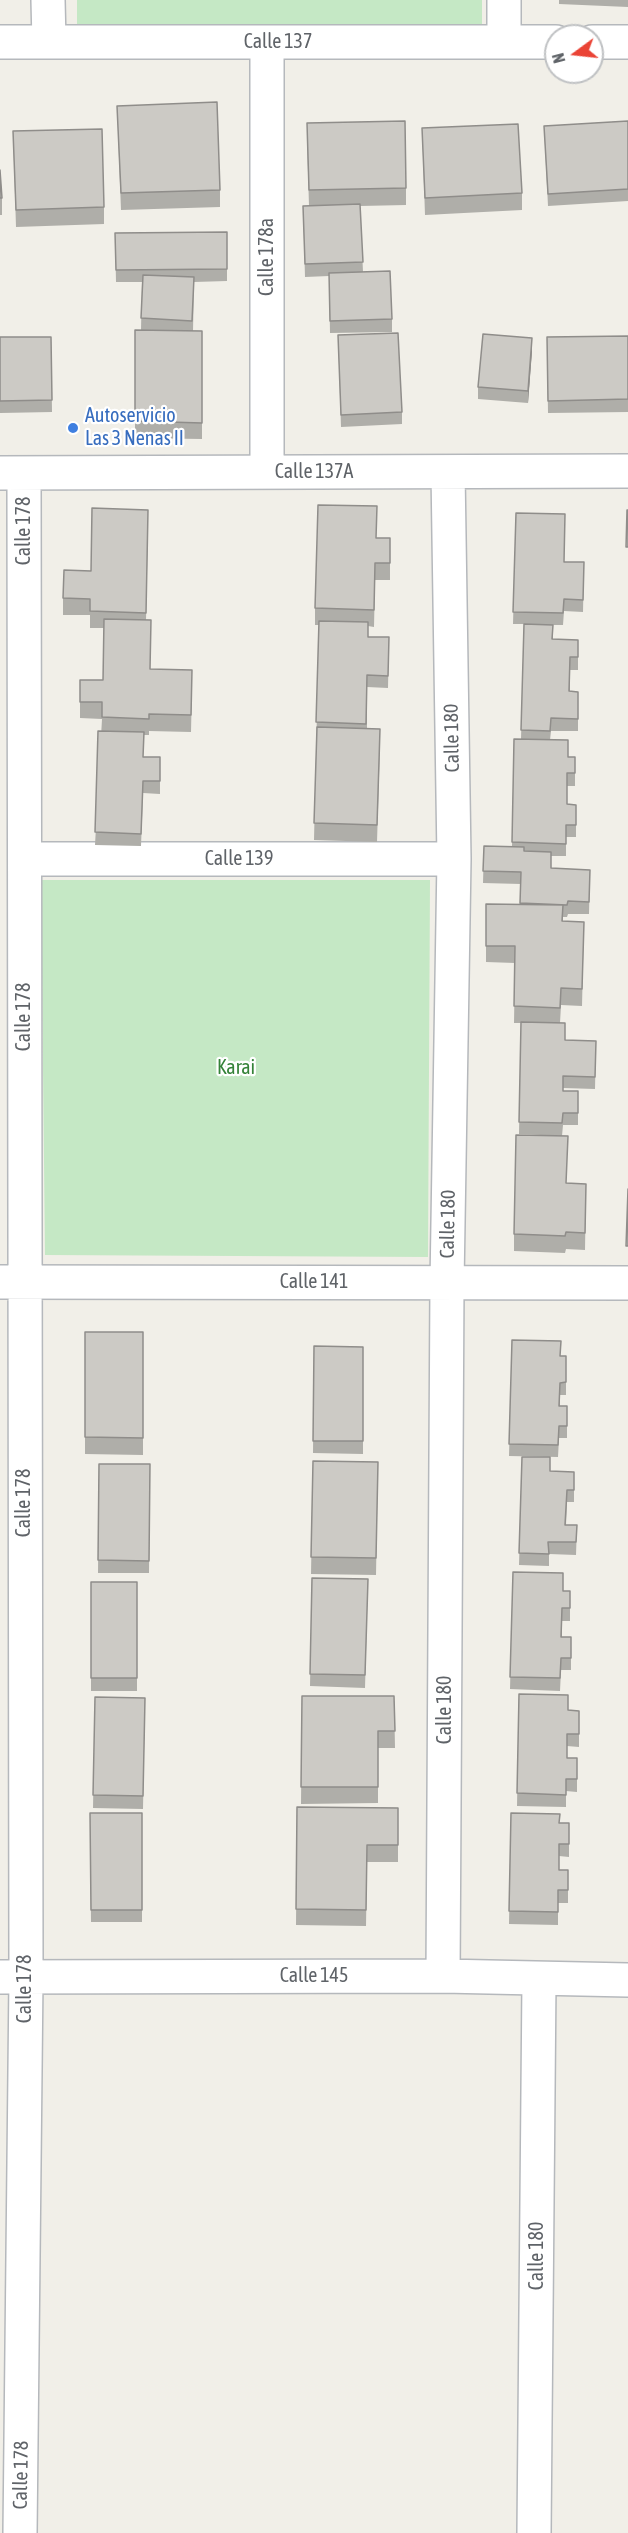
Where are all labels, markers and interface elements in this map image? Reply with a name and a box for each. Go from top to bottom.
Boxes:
north arrow [544,24,604,84]
street label: Calle 137 [244,30,312,54]
text: N [549,51,568,65]
street label: Calle 178a [255,218,279,296]
place label: Autoservicio Las 3 Nenas II [85,404,184,451]
marker: Autoservicio Las 3 Nenas II [66,421,80,435]
street label: Calle 137A [275,460,353,484]
street label: Calle 178 [12,497,36,565]
street label: Calle 180 [439,703,465,773]
street label: Calle 139 [205,847,273,871]
street label: Calle 178 [12,983,36,1051]
park label: Karai [217,1056,255,1080]
street label: Calle 180 [435,1189,461,1259]
street label: Calle 141 [280,1270,348,1294]
street label: Calle 178 [12,1469,36,1537]
street label: Calle 180 [433,1676,457,1744]
street label: Calle 178 [13,1955,37,2023]
street label: Calle 145 [280,1964,348,1988]
street label: Calle 180 [525,2222,549,2290]
street label: Calle 178 [8,2440,34,2510]

